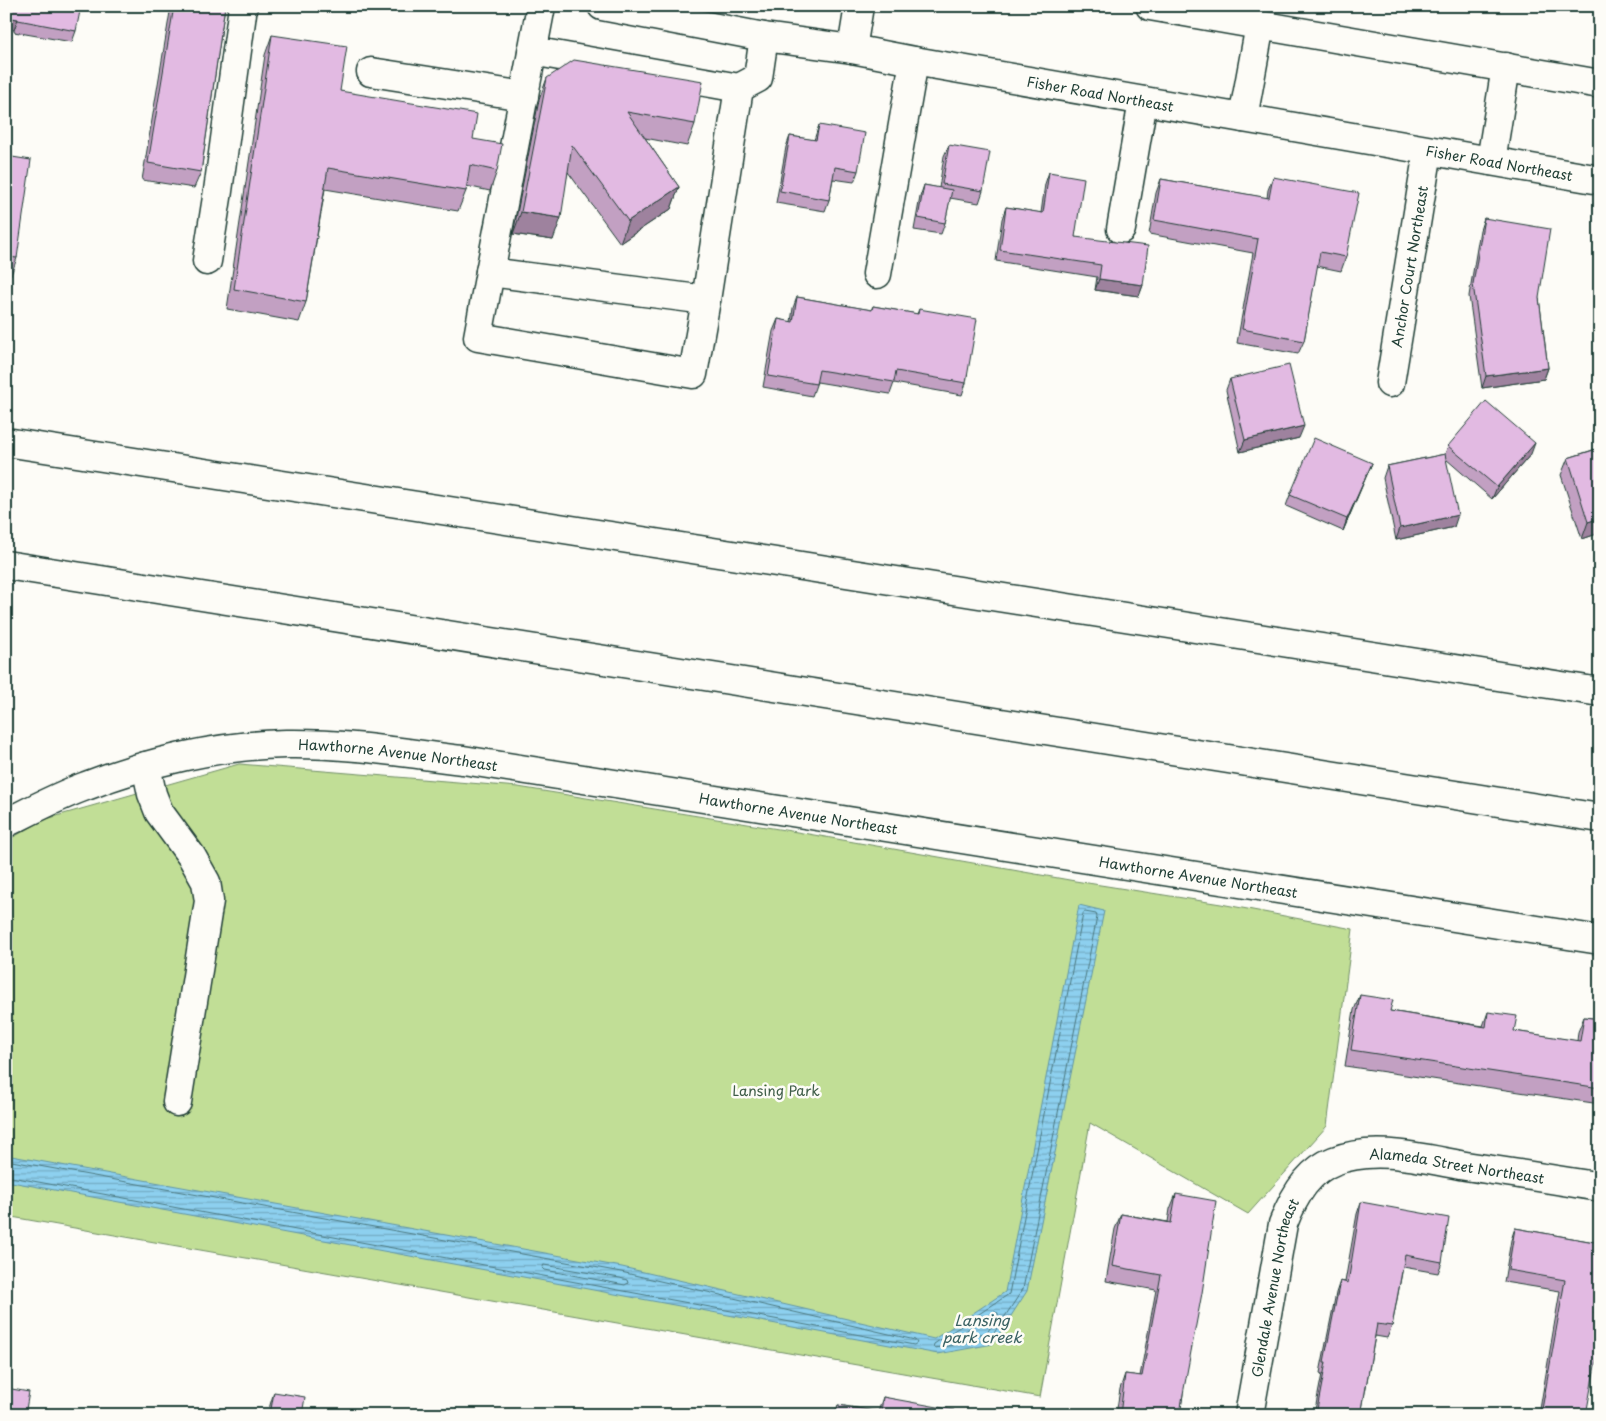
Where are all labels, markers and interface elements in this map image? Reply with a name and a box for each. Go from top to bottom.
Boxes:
street label: Fisher Road Northeast [1025,70,1176,116]
street label: Fisher Road Northeast [1424,139,1575,186]
street label: Anchor Court Northeast [1385,184,1433,349]
street label: Hawthorne Avenue Northeast [298,733,500,776]
street label: Hawthorne Avenue Northeast [698,787,900,839]
street label: Hawthorne Avenue Northeast [1098,850,1300,903]
park label: Lansing Park [732,1080,820,1101]
street label: Alameda Street Northeast [1369,1143,1546,1188]
street label: Glendale Avenue Northeast [1245,1194,1304,1379]
water label: Lansing park creek [942,1308,1022,1348]

